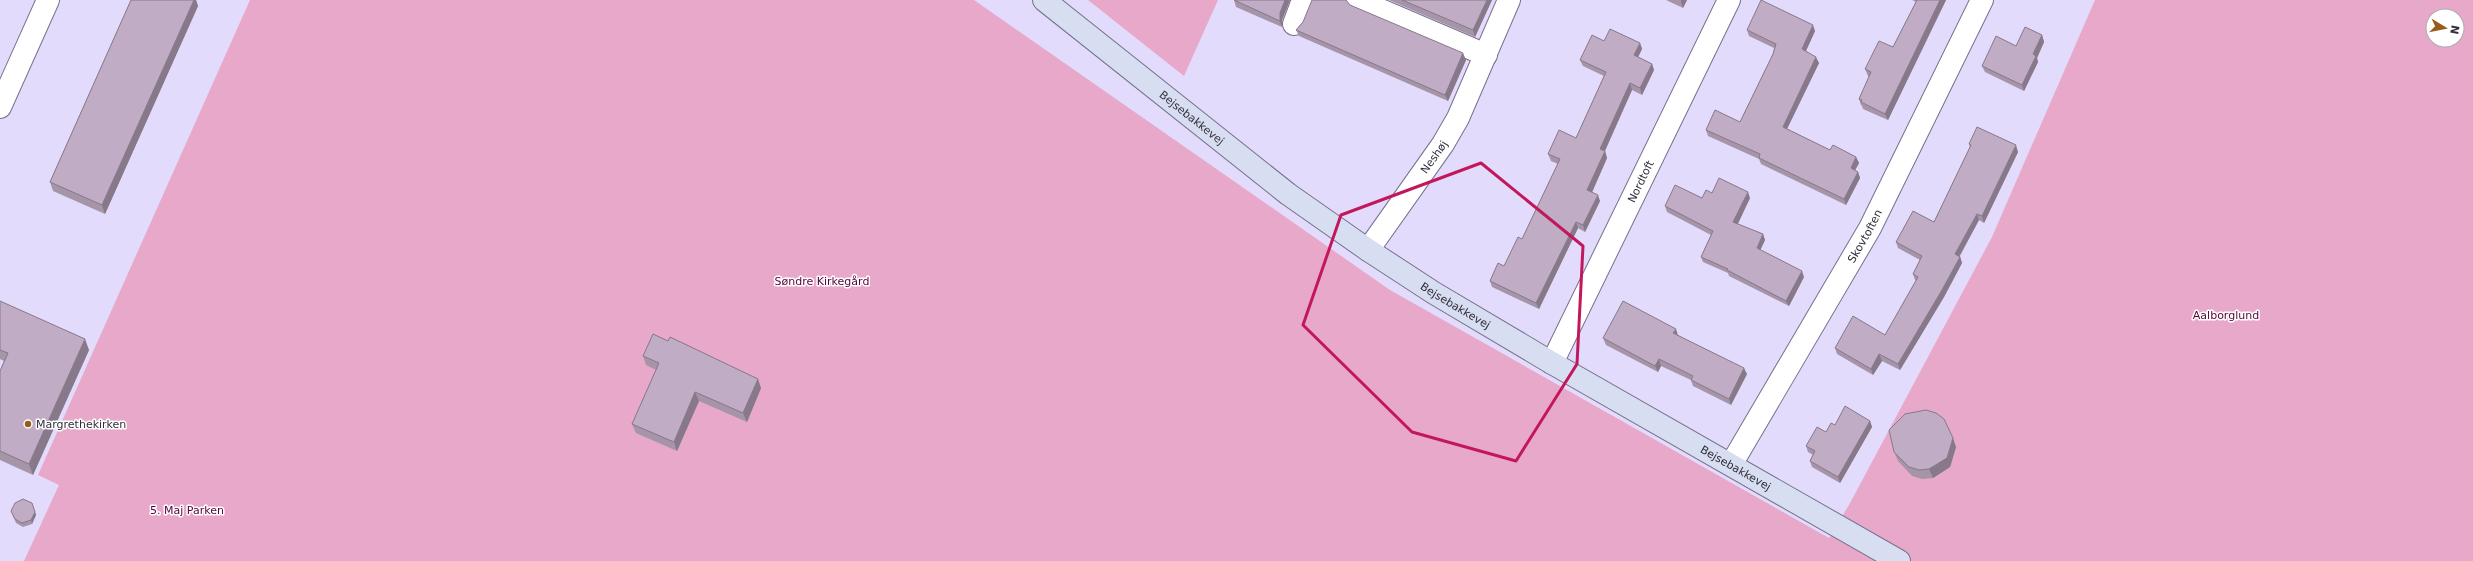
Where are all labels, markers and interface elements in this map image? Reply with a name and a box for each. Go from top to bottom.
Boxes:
north arrow [2425,8,2465,48]
text: N [2447,24,2462,35]
street label: Bejsebakkevej [1157,88,1227,148]
street label: Neshøj [1418,138,1451,176]
street label: Nordtoft [1625,158,1657,205]
street label: Skovtoften [1845,207,1885,265]
park label: Søndre Kirkegård [775,275,869,288]
street label: Bejsebakkevej [1418,280,1492,332]
park label: Aalborglund [2193,309,2259,322]
place label: Margrethekirken [36,418,126,431]
marker: Margrethekirken [23,419,33,429]
street label: Bejsebakkevej [1698,443,1773,494]
park label: 5. Maj Parken [150,504,224,517]

